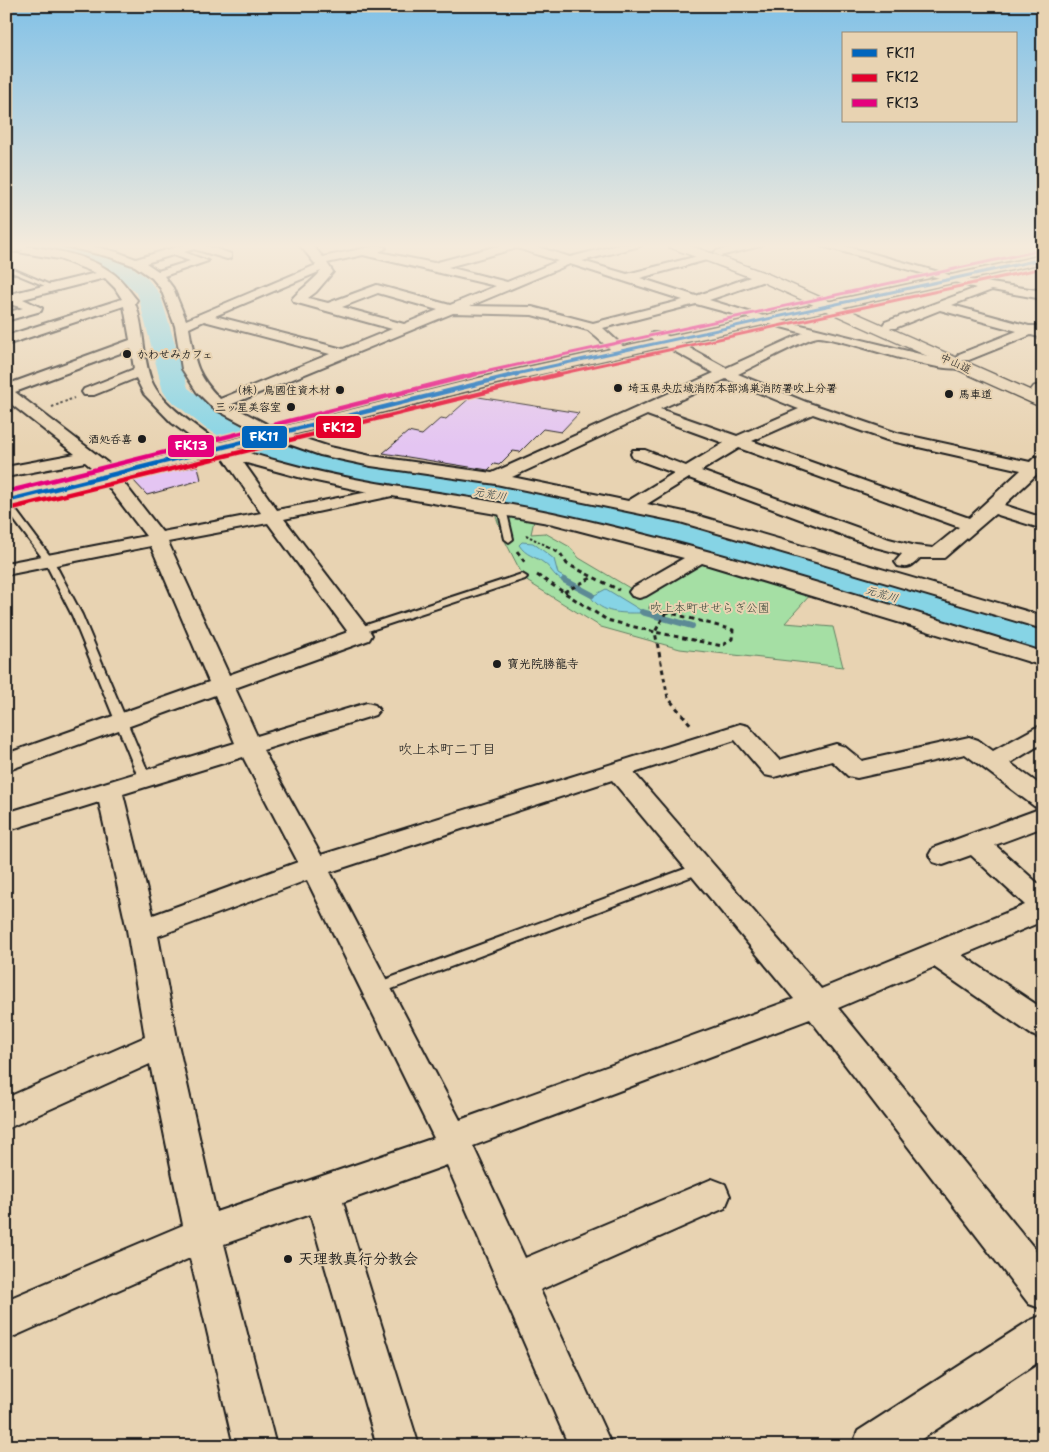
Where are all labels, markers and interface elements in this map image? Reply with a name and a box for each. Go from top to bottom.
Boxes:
legend [842,32,1016,122]
text: FK11 [886,43,915,63]
text: FK12 [886,67,919,87]
text: FK13 [886,93,919,113]
place label: かわせみカフェ [137,347,213,362]
marker: かわせみカフェ [121,348,133,360]
street label: 中山道 [938,350,974,377]
place label: 埼玉県央広域消防本部鴻巣消防署吹上分署 [628,381,837,396]
marker: 埼玉県央広域消防本部鴻巣消防署吹上分署 [612,382,624,394]
place label: （株）鳥國住資木材 [231,383,330,398]
marker: （株）鳥國住資木材 [334,384,346,396]
place label: 馬車道 [959,387,992,402]
marker: 馬車道 [943,388,955,400]
place label: 三ッ星美容室 [215,400,281,415]
marker: 三ッ星美容室 [285,401,297,413]
line badge: FK12 [315,415,362,439]
text: FK12 [323,418,356,436]
line badge: FK11 [241,425,288,449]
text: FK11 [249,427,279,445]
place label: 酒処呑喜 [88,432,132,447]
marker: 酒処呑喜 [136,433,148,445]
line badge: FK13 [167,434,215,458]
text: FK13 [175,436,208,454]
water label: 元荒川 [472,484,507,505]
water label: 元荒川 [864,583,900,606]
park label: 吹上本町せせらぎ公園 [650,600,770,616]
place label: 寶光院勝龍寺 [507,656,579,672]
marker: 寶光院勝龍寺 [491,658,503,670]
district label: 吹上本町二丁目 [398,740,496,758]
place label: 天理教真行分教会 [298,1249,418,1269]
marker: 天理教真行分教会 [282,1253,294,1265]

